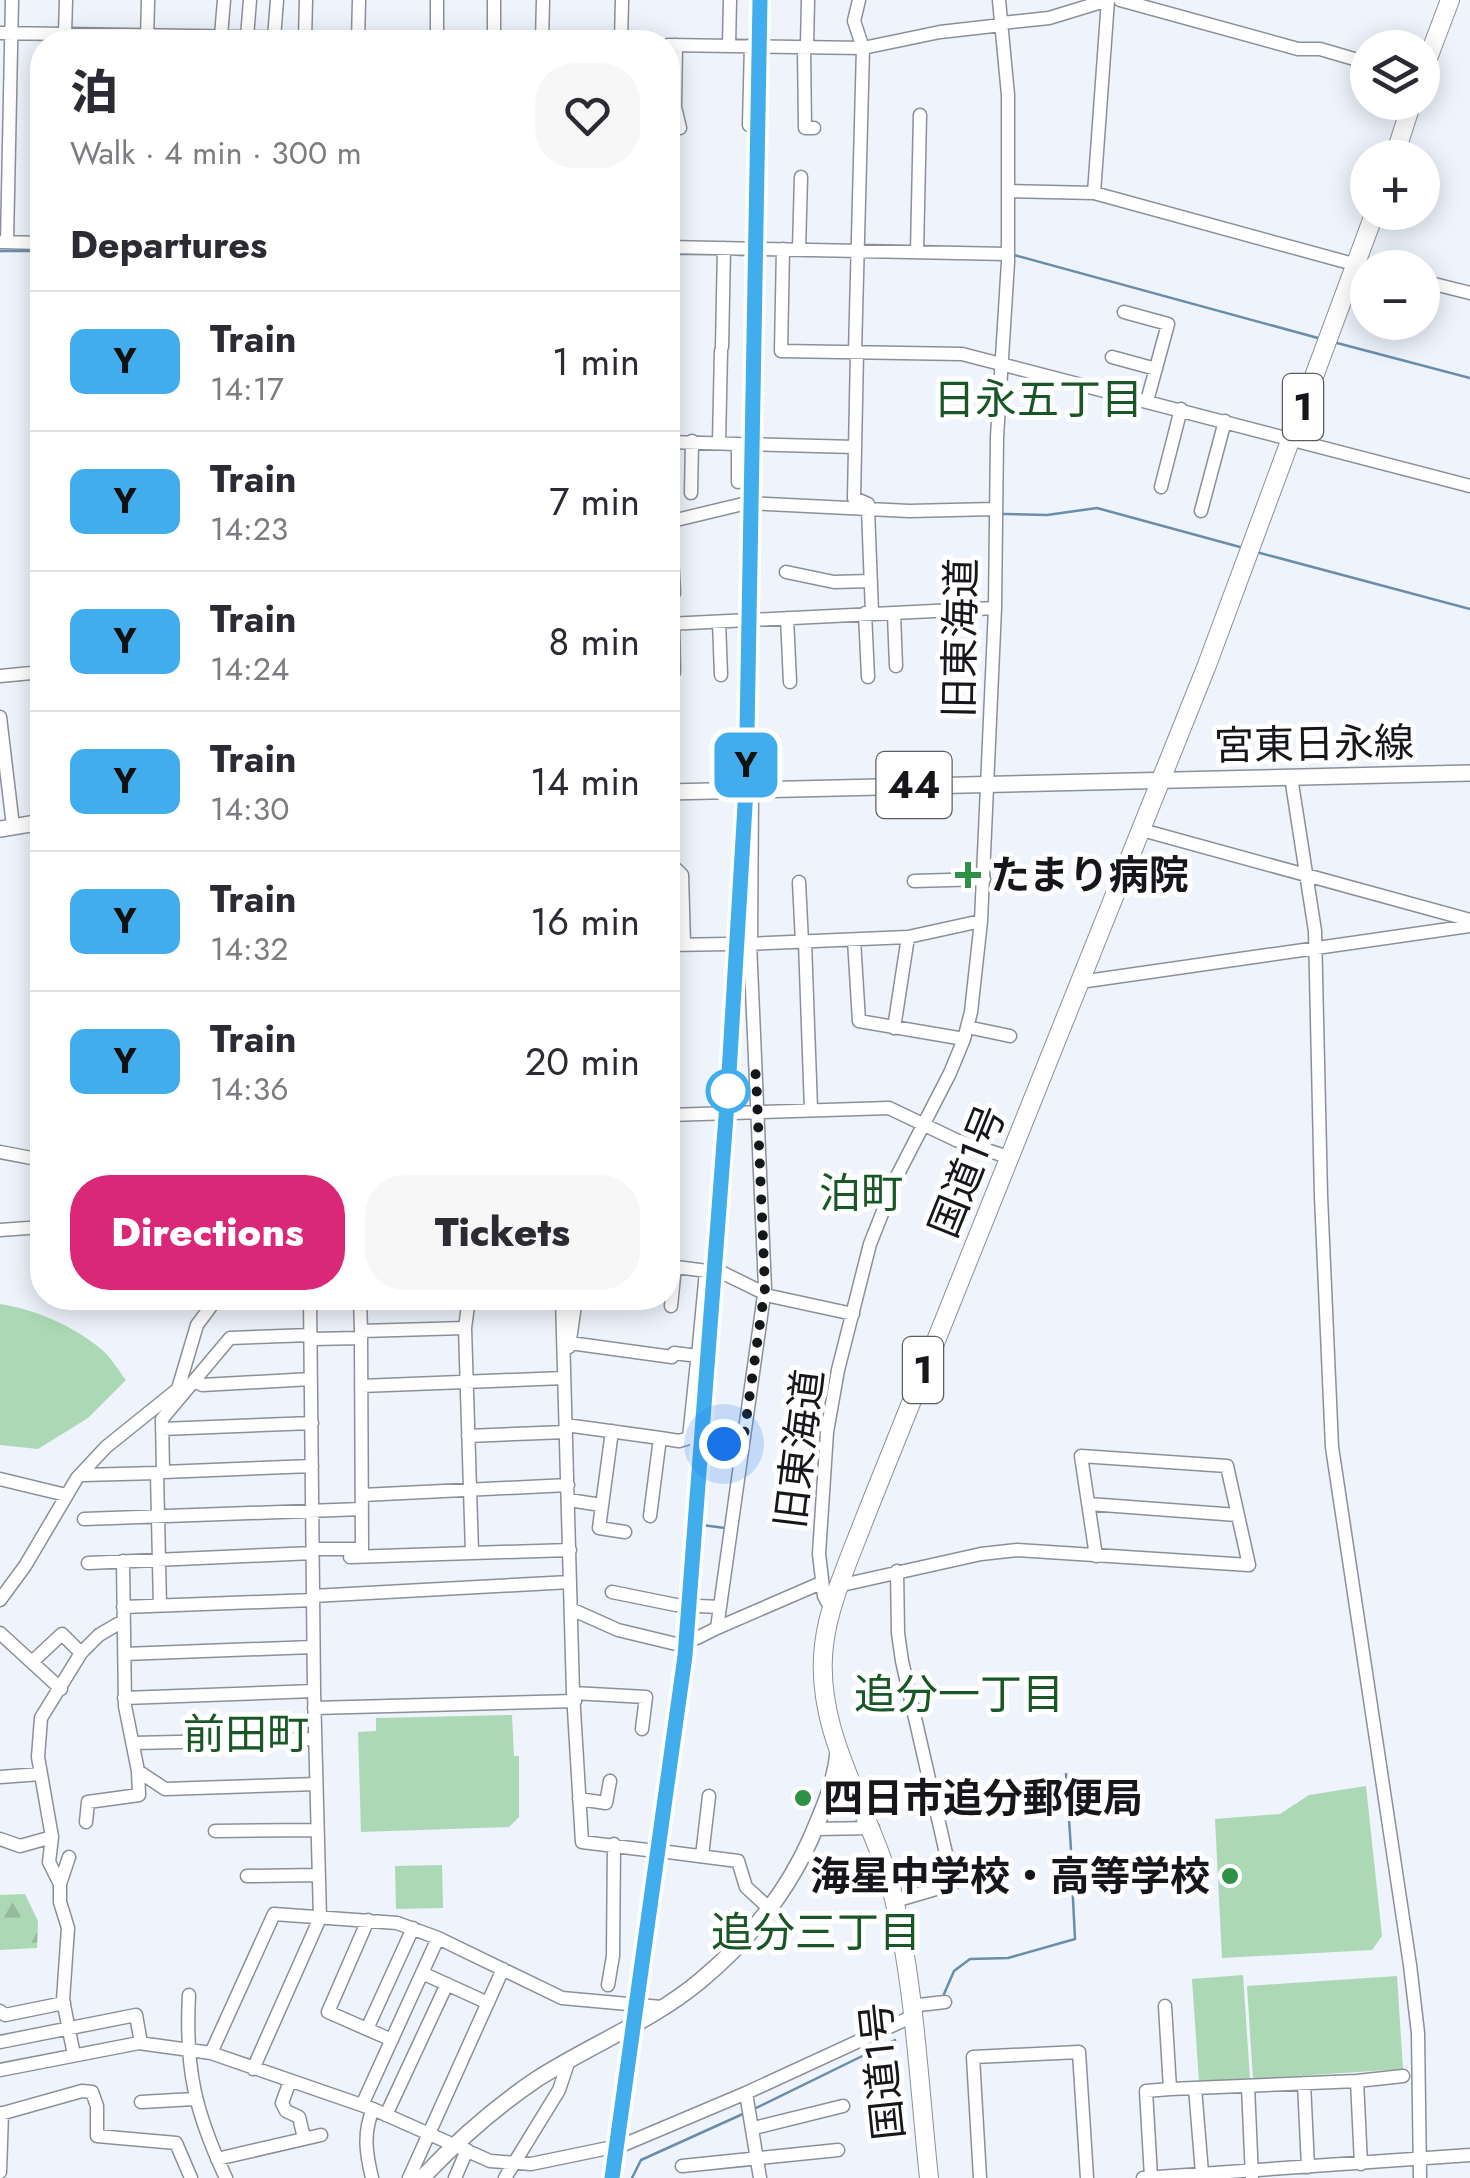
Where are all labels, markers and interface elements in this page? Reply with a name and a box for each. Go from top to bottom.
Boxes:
map controls [1350,30,1440,340]
button: layers [1350,30,1440,120]
text: 泊 [70,58,118,127]
button: heart [535,63,640,168]
text: Walk · 4 min · 300 m [70,130,362,176]
button: + [1350,140,1440,230]
text: Departures [70,217,267,272]
button: − [1350,250,1440,340]
text: Train [210,311,297,366]
text: 1 min [552,334,640,389]
text: Y [113,336,137,386]
text: 14:17 [210,366,284,412]
district label: 日永五丁目 [933,369,1143,430]
road number: 1 [1283,374,1323,440]
text: Train [210,451,297,506]
text: 7 min [549,474,640,529]
text: Y [113,476,137,526]
text: 14:23 [210,506,288,552]
street label: 旧東海道 [930,558,990,718]
text: Train [210,591,297,646]
text: 8 min [548,614,640,669]
text: Y [113,616,137,666]
text: 14:24 [210,646,290,692]
street label: 宮東日永線 [1214,713,1414,775]
text: Train [210,731,297,786]
line badge: Y [714,732,778,798]
text: Y [734,740,758,790]
road number: 44 [876,752,952,818]
text: 14 min [530,754,640,809]
text: Y [113,756,137,806]
text: 14:30 [210,786,289,832]
place label: たまり病院 [990,846,1189,904]
marker: たまり病院 [955,862,981,888]
text: Train [210,871,297,926]
text: 16 min [530,894,640,949]
text: Y [113,896,137,946]
text: 14:32 [210,926,288,972]
text: Train [210,1011,297,1066]
text: 20 min [525,1034,640,1089]
text: Y [113,1036,137,1086]
text: 14:36 [210,1066,289,1112]
unlabelled marker [707,1070,749,1112]
street label: 国道1号 [914,1096,1020,1246]
district label: 泊町 [819,1163,903,1224]
button: Directions [70,1175,345,1290]
button: Tickets [365,1175,640,1290]
road number: 1 [903,1337,943,1403]
street label: 旧東海道 [760,1366,838,1532]
your location [699,1419,749,1469]
district label: 追分一丁目 [854,1664,1064,1725]
district label: 前田町 [183,1704,309,1765]
place label: 四日市追分郵便局 [823,1769,1143,1827]
marker: 四日市追分郵便局 [792,1787,814,1809]
place label: 海星中学校・高等学校 [810,1847,1210,1905]
marker: 海星中学校・高等学校 [1219,1865,1241,1887]
district label: 追分三丁目 [711,1902,921,1963]
street label: 国道1号 [846,1999,918,2143]

